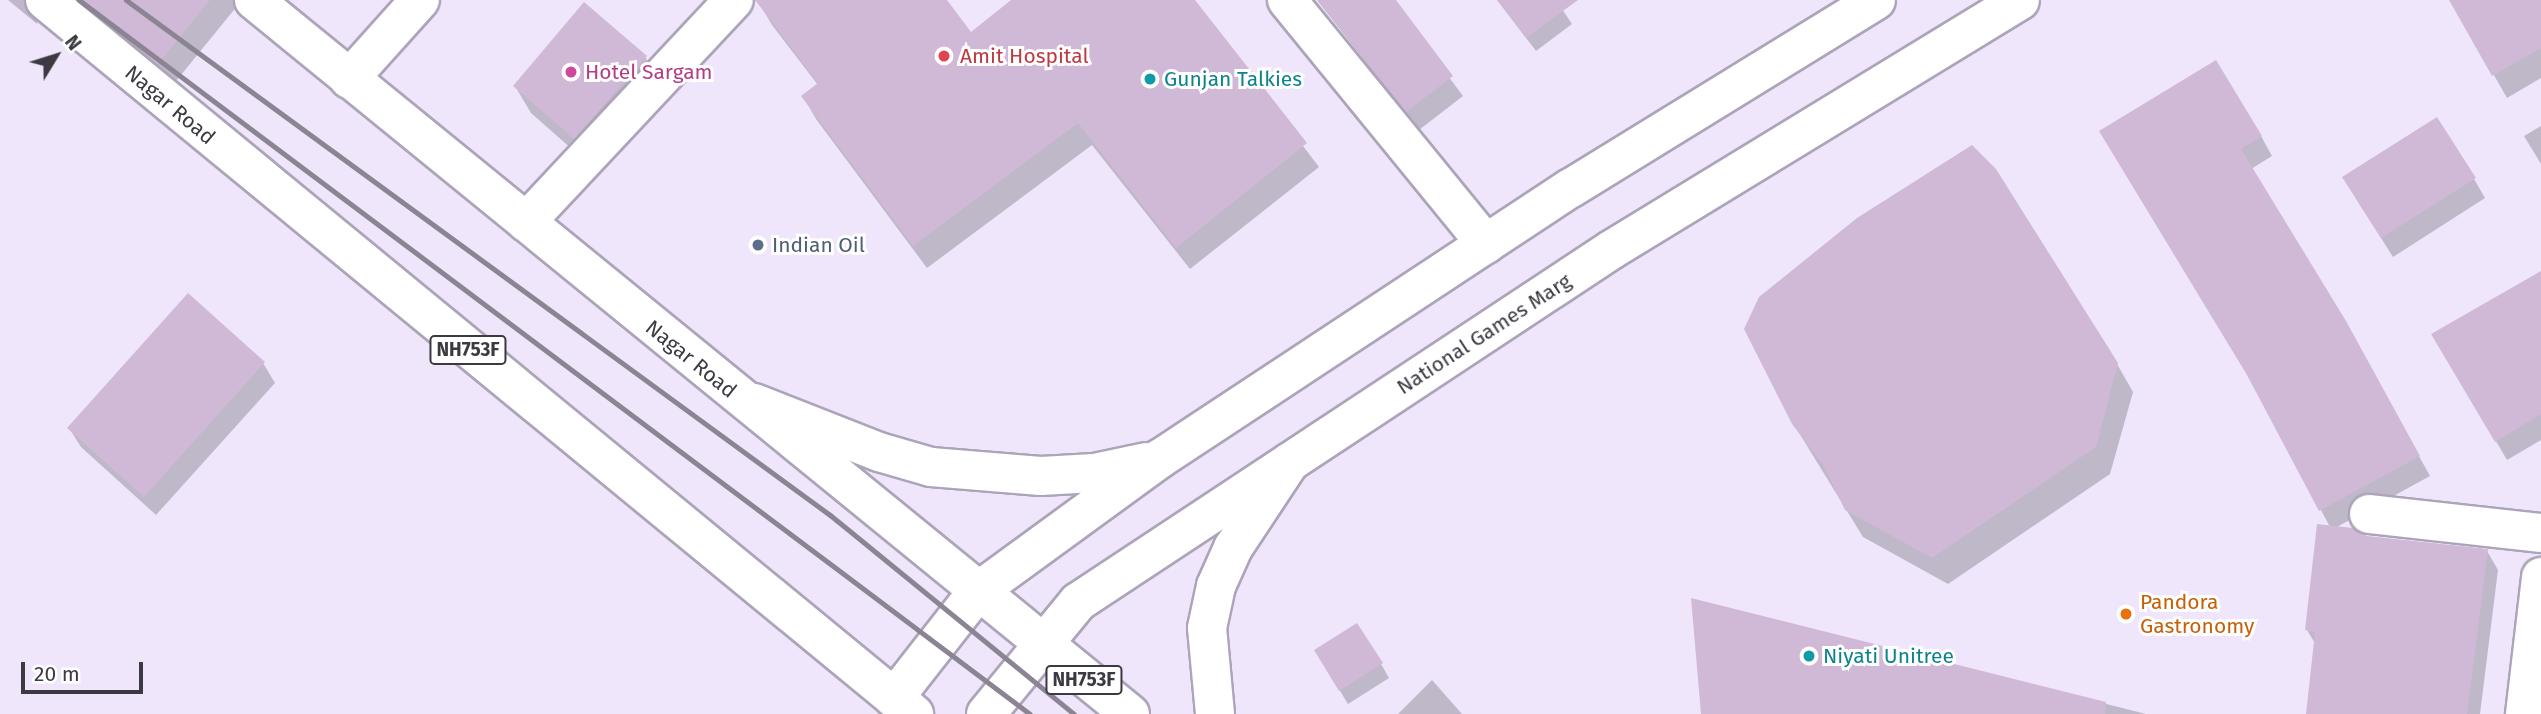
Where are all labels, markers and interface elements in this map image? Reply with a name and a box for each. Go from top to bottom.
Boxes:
north arrow [21,21,91,91]
text: N [60,31,86,55]
place label: Amit Hospital [960,43,1089,69]
marker: Amit Hospital [934,46,954,66]
place label: Hotel Sargam [585,59,713,85]
street label: Nagar Road [120,60,220,150]
marker: Hotel Sargam [563,64,579,80]
place label: Gunjan Talkies [1164,66,1302,92]
marker: Gunjan Talkies [1142,71,1158,87]
place label: Indian Oil [772,232,865,258]
marker: Indian Oil [750,237,766,253]
street label: National Games Marg [1392,268,1576,400]
street label: Nagar Road [640,315,742,403]
road number: NH753F [428,334,508,366]
place label: Pandora Gastronomy [2140,589,2254,639]
marker: Pandora Gastronomy [2118,606,2134,622]
place label: Niyati Unitree [1823,643,1954,669]
scale bar [24,648,147,692]
marker: Niyati Unitree [1801,648,1817,664]
text: 20 m [34,661,80,687]
road number: NH753F [1044,664,1124,695]

